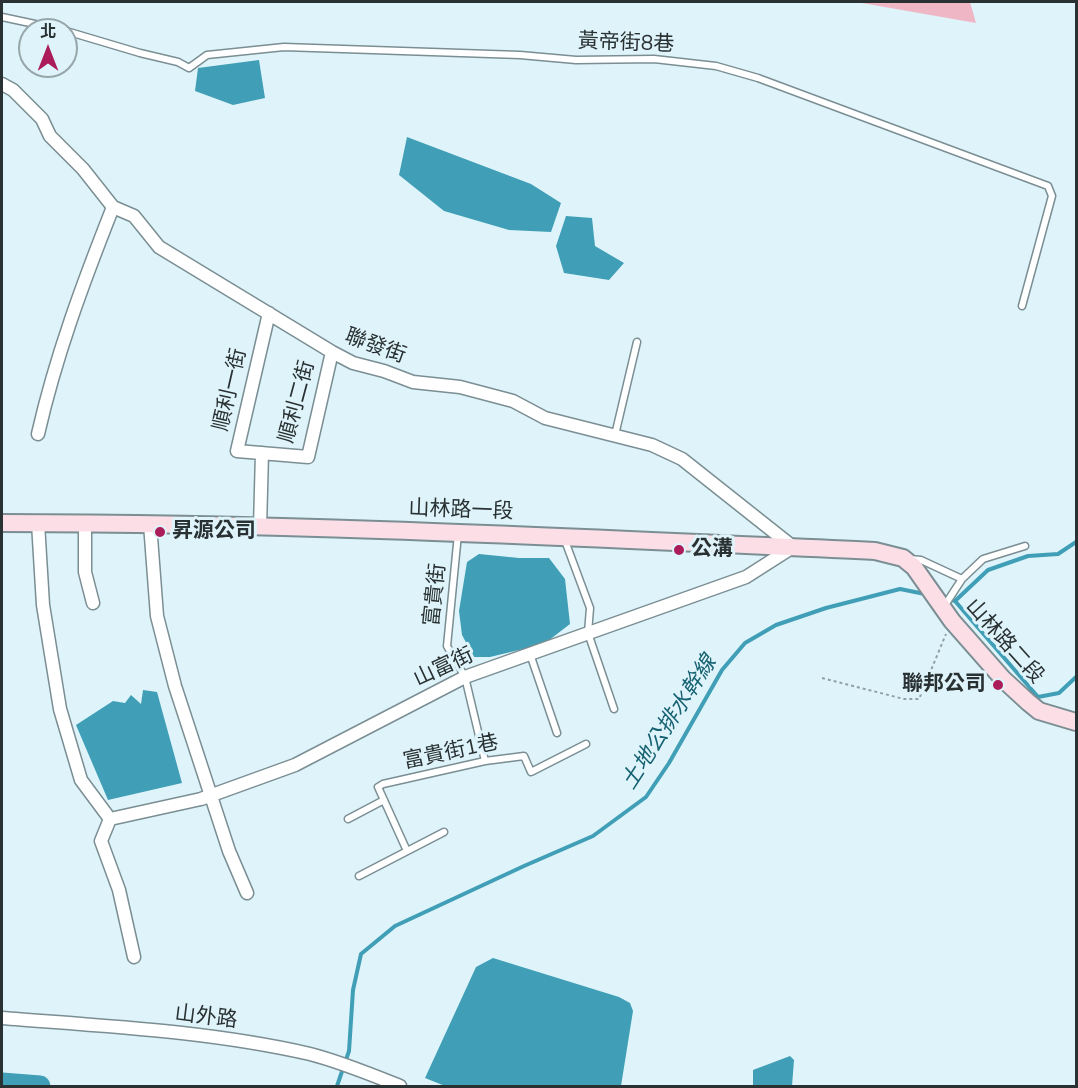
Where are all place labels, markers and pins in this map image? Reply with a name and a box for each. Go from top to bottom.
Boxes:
place label: 昇源公司 [172,519,256,545]
marker: 昇源公司 [153,525,167,539]
place label: 公溝 [691,537,733,563]
marker: 公溝 [672,543,686,557]
place label: 聯邦公司 [902,672,986,698]
marker: 聯邦公司 [991,678,1005,692]

